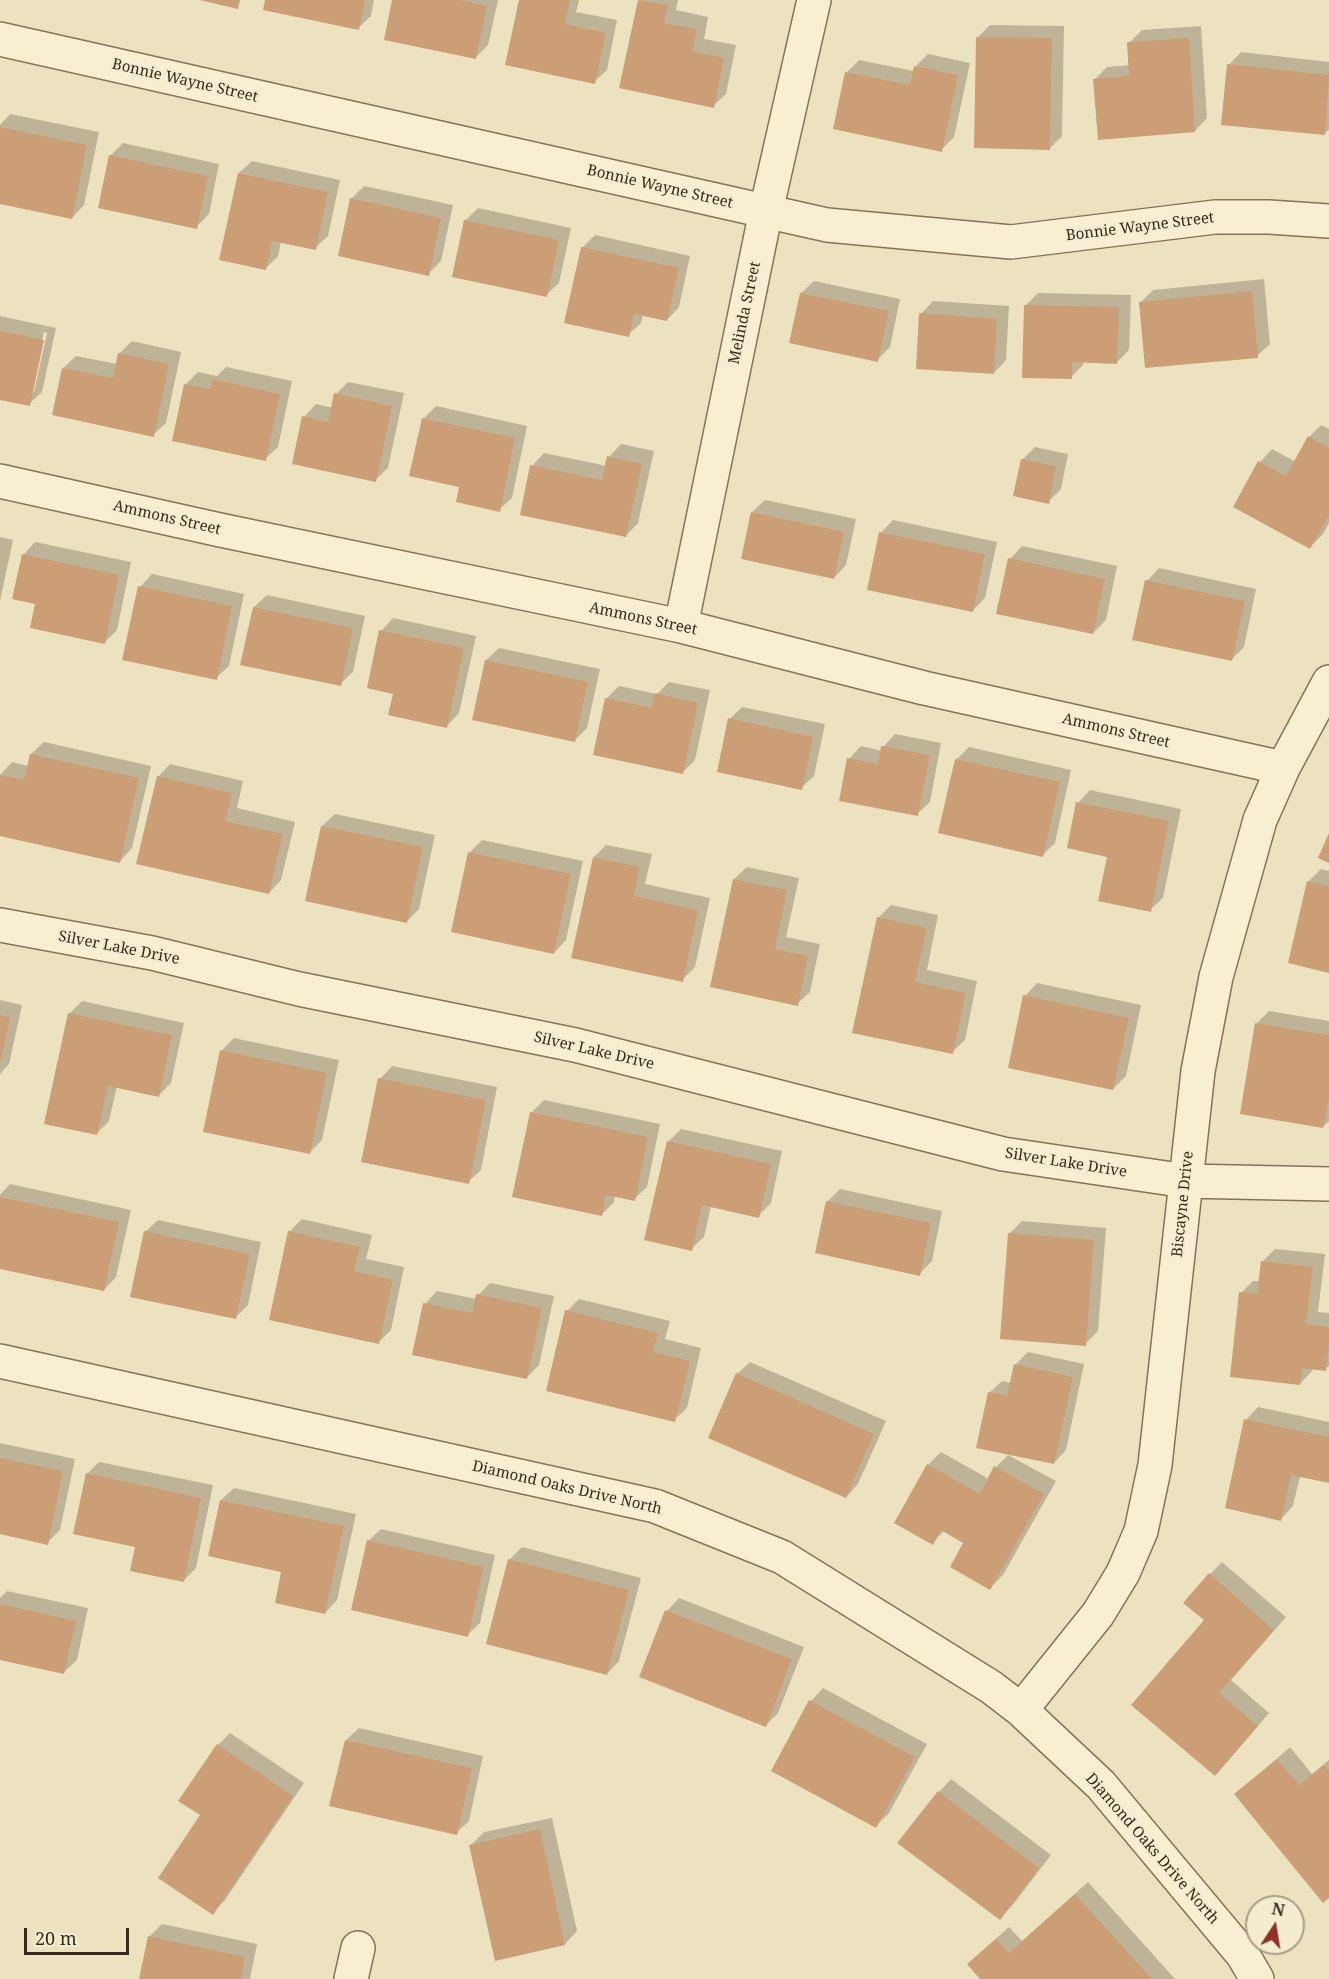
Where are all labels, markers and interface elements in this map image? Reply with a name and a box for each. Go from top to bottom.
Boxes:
street label: Bonnie Wayne Street [110,55,260,107]
street label: Bonnie Wayne Street [585,161,735,213]
street label: Bonnie Wayne Street [1065,209,1215,245]
street label: Melinda Street [725,260,765,366]
street label: Ammons Street [112,497,222,539]
street label: Ammons Street [587,599,699,639]
street label: Ammons Street [1061,710,1171,752]
street label: Silver Lake Drive [57,927,181,969]
street label: Silver Lake Drive [532,1028,656,1074]
street label: Silver Lake Drive [1004,1144,1128,1182]
street label: Biscayne Drive [1168,1150,1198,1258]
street label: Diamond Oaks Drive North [470,1457,664,1519]
street label: Diamond Oaks Drive North [1082,1770,1222,1928]
north arrow [1245,1895,1305,1955]
text: N [1270,1897,1287,1921]
scale bar [27,1916,132,1954]
text: 20 m [35,1926,77,1950]

